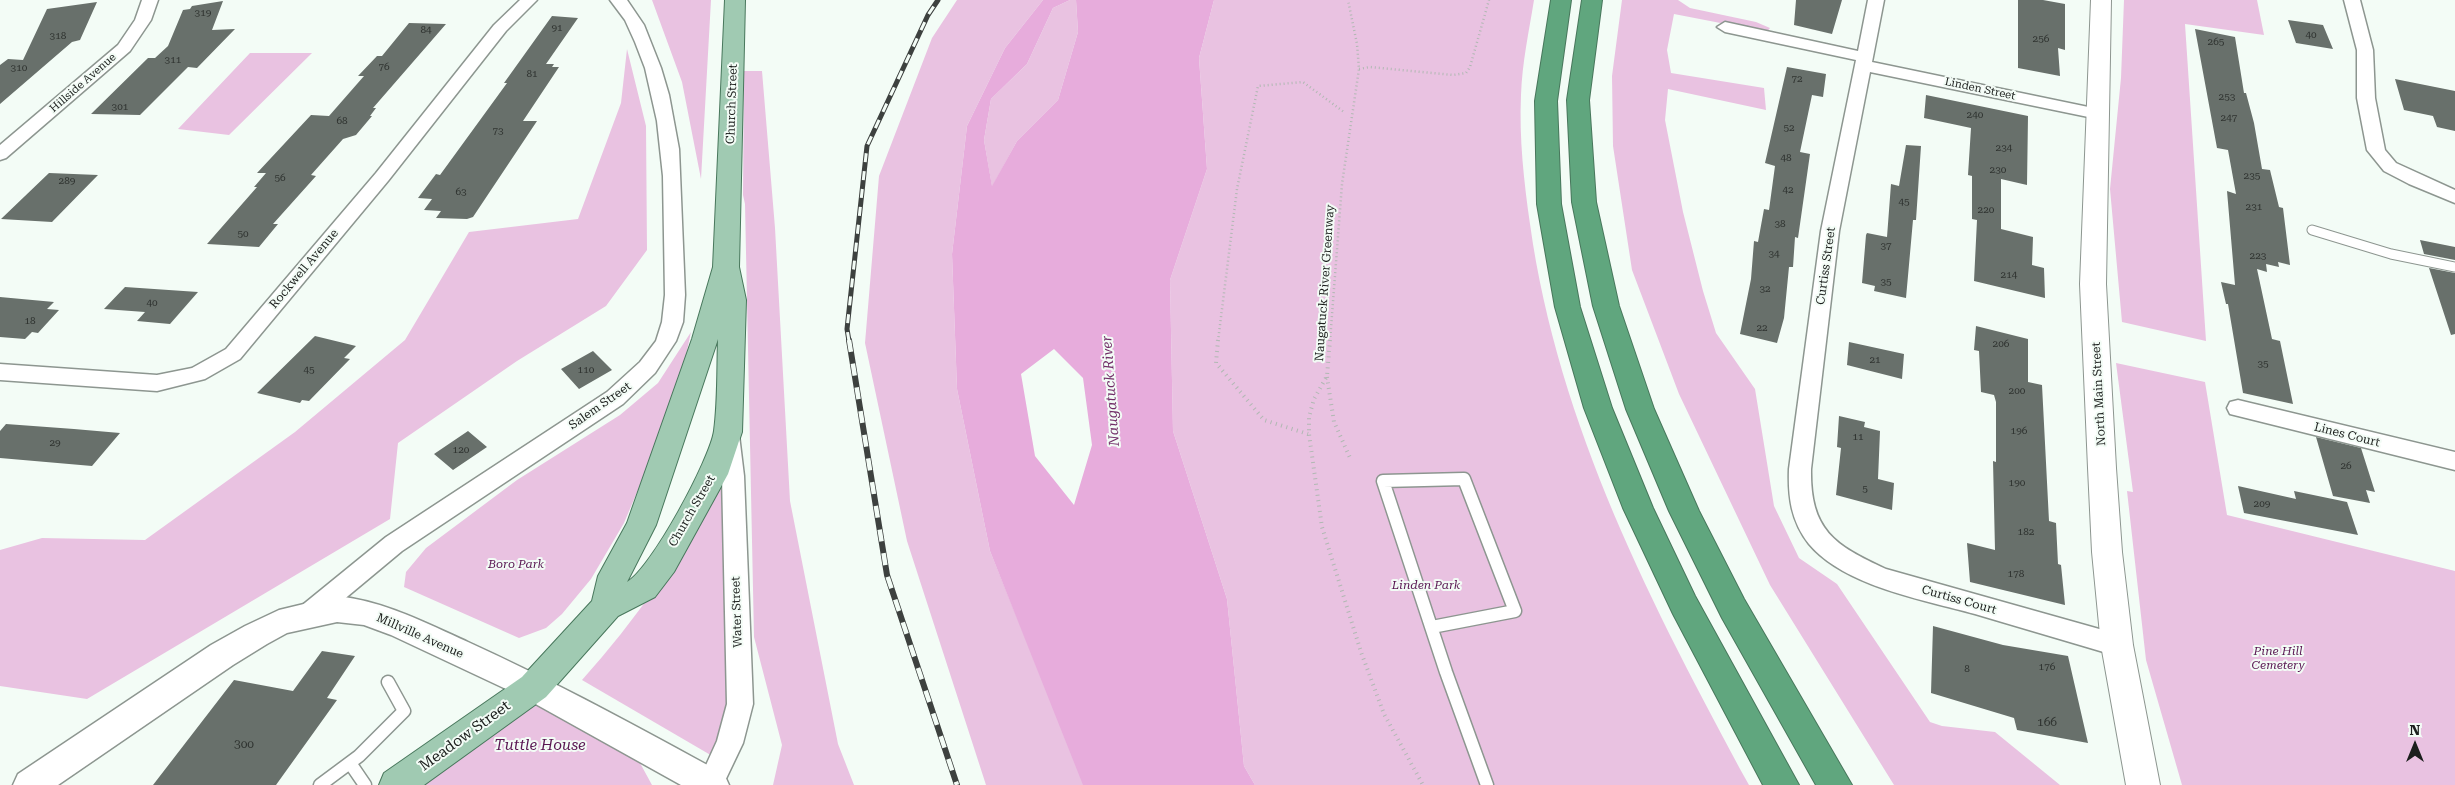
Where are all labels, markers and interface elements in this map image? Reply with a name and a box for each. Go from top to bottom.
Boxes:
house number: 319 [195,7,211,19]
house number: 91 [551,22,563,34]
house number: 84 [420,24,432,36]
house number: 40 [2305,29,2317,41]
house number: 318 [50,30,66,42]
house number: 256 [2033,33,2049,45]
house number: 265 [2208,36,2224,48]
street label: Hillside Avenue [47,51,119,115]
house number: 311 [165,54,181,66]
house number: 76 [378,61,390,73]
house number: 310 [11,62,27,74]
street label: Church Street [723,64,741,144]
house number: 81 [526,68,538,80]
house number: 72 [1791,73,1803,85]
street label: Linden Street [1943,75,2017,103]
house number: 253 [2219,91,2235,103]
house number: 301 [112,101,128,113]
house number: 240 [1967,109,1983,121]
house number: 247 [2221,112,2237,124]
house number: 68 [336,115,348,127]
house number: 52 [1783,122,1795,134]
house number: 73 [492,125,504,137]
house number: 234 [1996,142,2012,154]
house number: 48 [1780,152,1792,164]
house number: 230 [1990,164,2006,176]
house number: 235 [2244,170,2260,182]
house number: 56 [274,172,286,184]
house number: 289 [59,175,75,187]
house number: 42 [1782,184,1794,196]
house number: 63 [455,186,467,198]
house number: 45 [1898,196,1910,208]
house number: 231 [2246,201,2262,213]
street label: Naugatuck River Greenway [1312,204,1338,362]
house number: 220 [1978,204,1994,216]
house number: 38 [1774,218,1786,230]
street label: Rockwell Avenue [267,226,341,312]
street label: Curtiss Street [1813,226,1839,306]
house number: 50 [237,228,249,240]
house number: 37 [1880,240,1892,252]
house number: 34 [1768,248,1780,260]
house number: 223 [2250,250,2266,262]
house number: 214 [2001,269,2017,281]
house number: 35 [1880,276,1892,288]
house number: 32 [1759,283,1771,295]
house number: 40 [146,297,158,309]
house number: 18 [24,315,36,327]
house number: 22 [1756,322,1768,334]
water label: Naugatuck River [1099,335,1123,447]
house number: 206 [1993,338,2009,350]
street label: North Main Street [2089,342,2109,446]
house number: 21 [1869,354,1881,366]
house number: 35 [2257,358,2269,370]
house number: 45 [303,364,315,376]
house number: 110 [578,364,594,376]
street label: Salem Street [566,379,634,433]
house number: 200 [2009,385,2025,397]
street label: Lines Court [2313,420,2381,450]
house number: 196 [2011,425,2027,437]
house number: 11 [1852,431,1864,443]
house number: 29 [49,437,61,449]
house number: 120 [453,444,469,456]
house number: 26 [2340,460,2352,472]
street label: Church Street [666,473,718,549]
house number: 190 [2009,477,2025,489]
house number: 5 [1862,483,1868,495]
house number: 209 [2254,498,2270,510]
house number: 182 [2018,526,2034,538]
park label: Boro Park [488,557,544,571]
house number: 178 [2008,568,2024,580]
street label: Water Street [729,576,745,648]
park label: Linden Park [1392,578,1460,592]
street label: Curtiss Court [1920,582,1998,618]
street label: Millville Avenue [374,610,466,662]
park label: Pine Hill Cemetery [2251,644,2305,672]
house number: 176 [2039,661,2055,673]
house number: 8 [1964,663,1970,675]
street label: Meadow Street [416,697,514,775]
house number: 166 [2037,715,2057,729]
north arrow [2390,720,2440,770]
text: N [2410,722,2420,738]
house number: 300 [234,737,254,751]
park label: Tuttle House [494,737,586,755]

